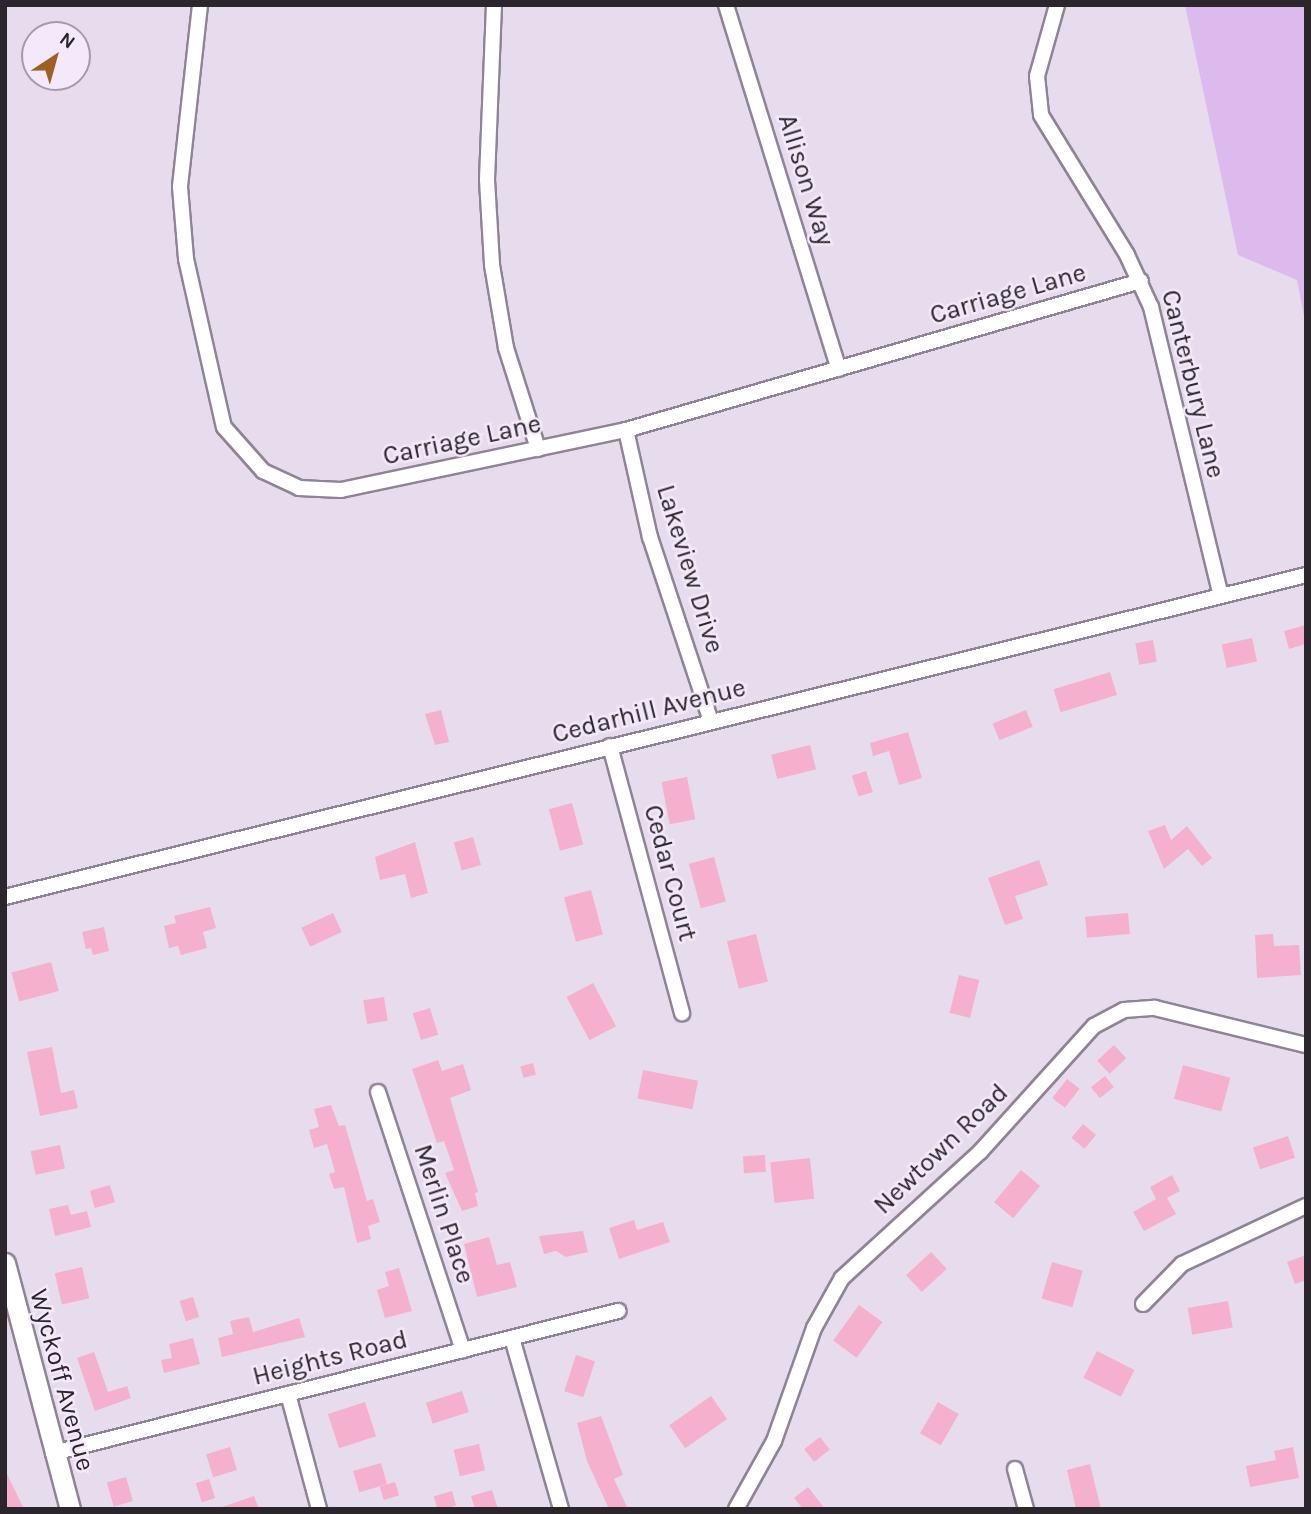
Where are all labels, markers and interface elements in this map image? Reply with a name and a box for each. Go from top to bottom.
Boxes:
north arrow [21,21,91,91]
text: N [55,28,79,54]
street label: Allison Way [771,111,841,249]
street label: Carriage Lane [926,257,1090,331]
street label: Canterbury Lane [1155,287,1231,481]
street label: Carriage Lane [380,408,544,472]
street label: Lakeview Drive [650,481,730,657]
street label: Cedarhill Avenue [549,672,749,750]
street label: Cedar Court [637,802,703,944]
street label: Newtown Road [867,1077,1015,1221]
street label: Merlin Place [407,1141,481,1287]
street label: Wyckoff Avenue [23,1286,101,1474]
street label: Heights Road [249,1324,411,1392]

